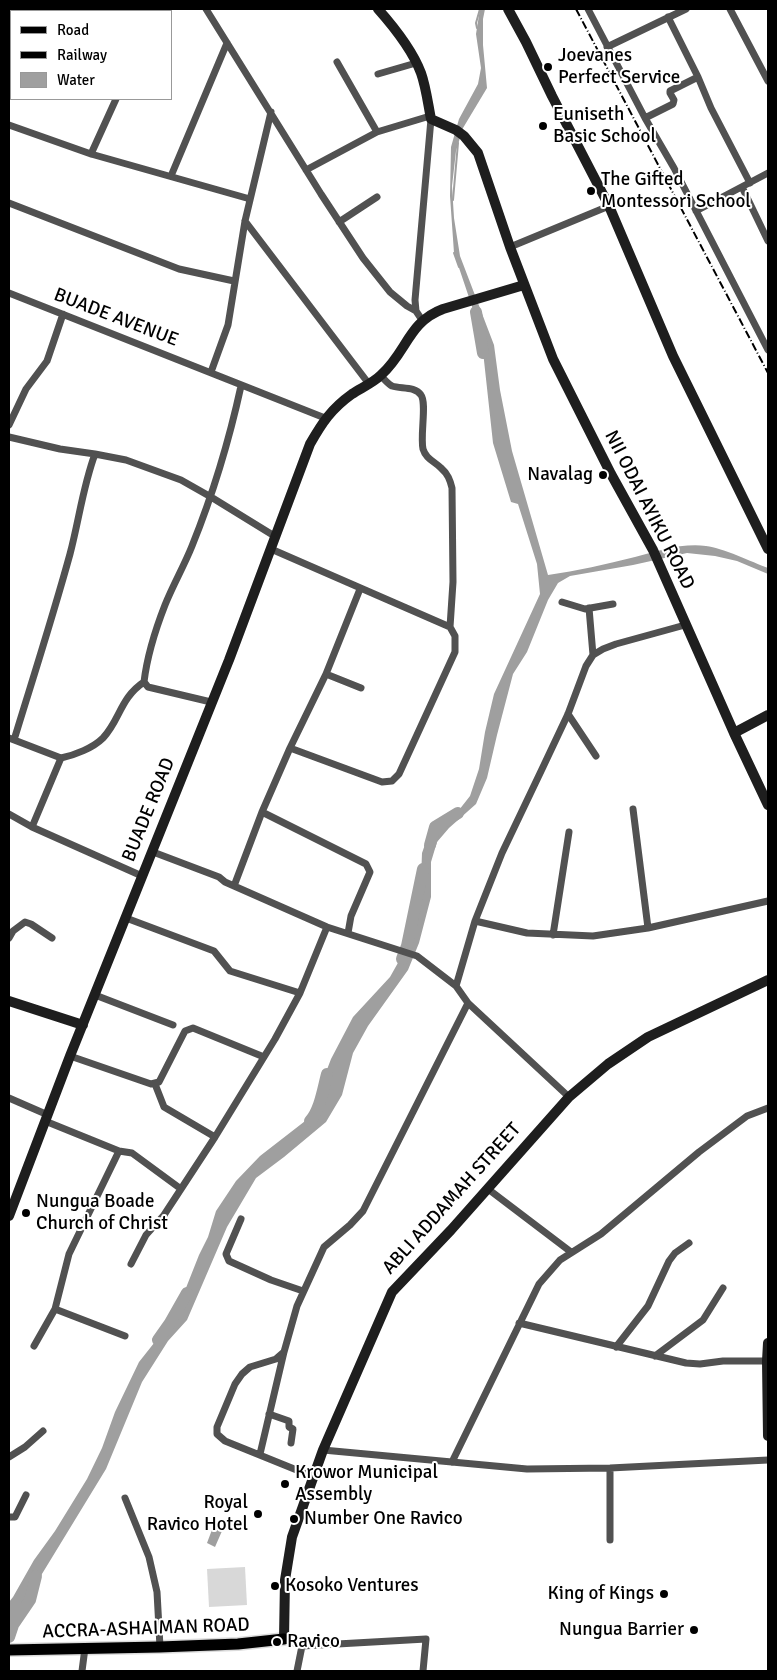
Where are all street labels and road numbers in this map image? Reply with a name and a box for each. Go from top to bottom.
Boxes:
street label: BUADE AVENUE [51,284,181,352]
street label: NII ODAI AYIKU ROAD [599,427,699,593]
street label: BUADE ROAD [118,755,180,865]
street label: ABLI ADDAMAH STREET [378,1119,526,1279]
street label: ACCRA-ASHAIMAN ROAD [42,1614,250,1644]

